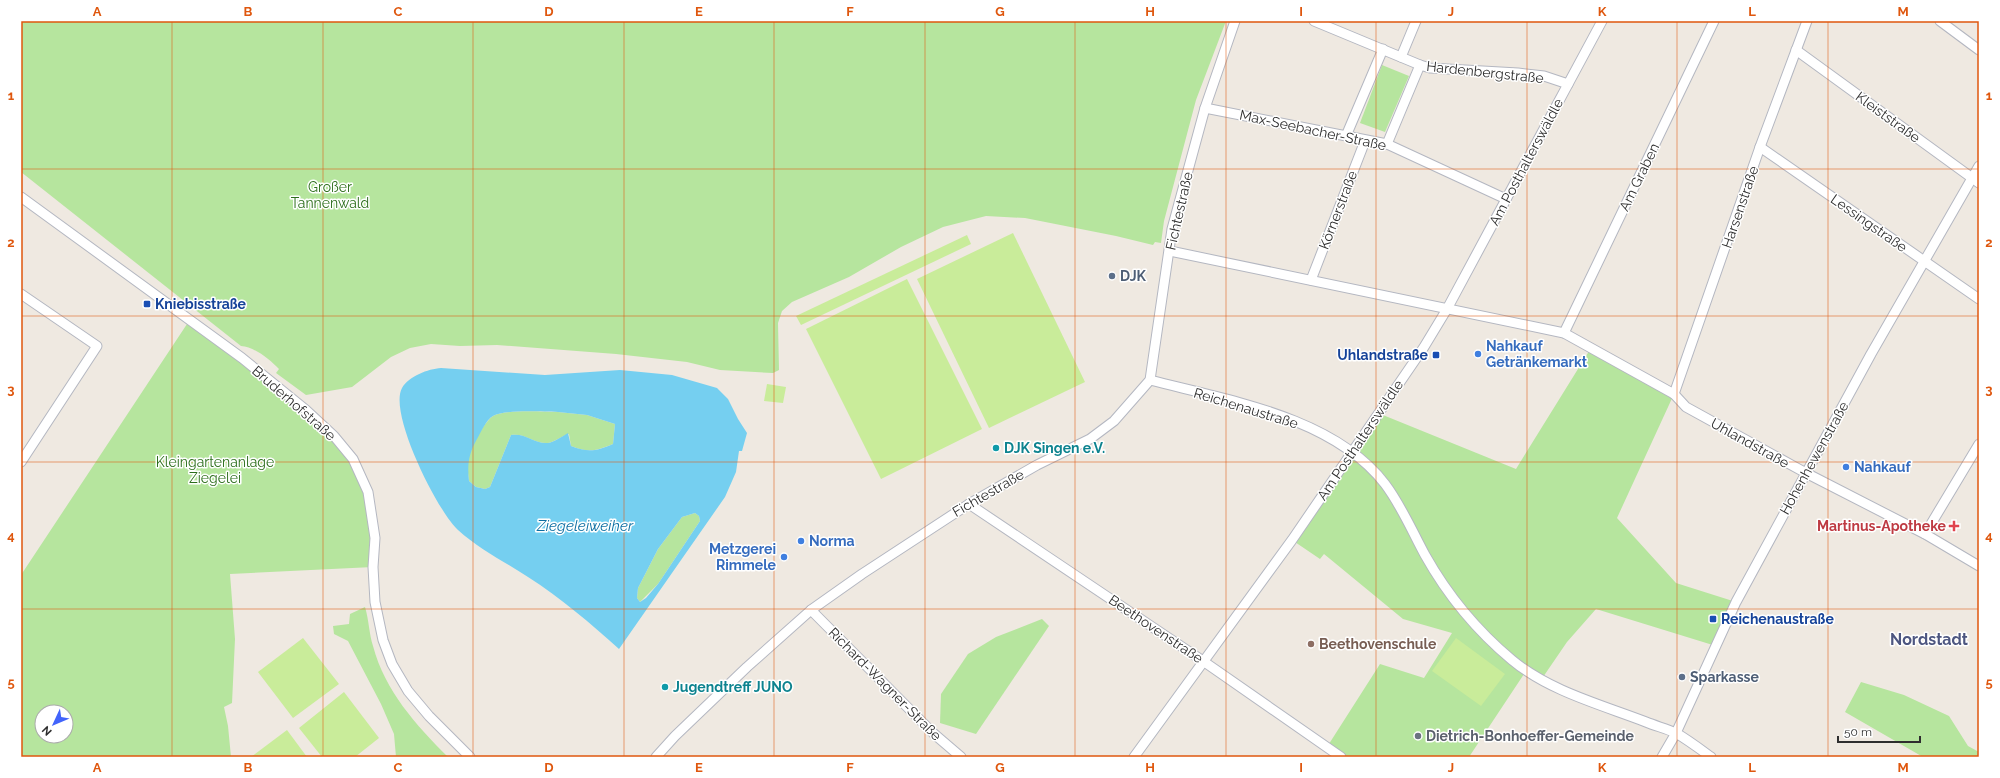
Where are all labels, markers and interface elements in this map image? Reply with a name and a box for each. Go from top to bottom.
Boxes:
text: A [93,4,102,19]
text: B [244,4,253,19]
text: C [394,4,403,19]
text: D [544,4,554,19]
text: E [695,4,703,19]
text: F [846,4,854,19]
text: G [995,4,1005,19]
text: H [1145,4,1155,19]
text: I [1299,4,1303,19]
text: J [1448,4,1454,19]
text: K [1598,4,1607,19]
text: L [1748,4,1756,19]
text: M [1897,4,1909,19]
street label: Hardenbergstraße [1426,58,1544,86]
text: 1 [8,88,15,103]
street label: Kleiststraße [1853,88,1923,146]
text: 1 [1986,88,1993,103]
street label: Am Posthalterswäldle [1486,96,1566,228]
street label: Max-Seebacher-Straße [1238,107,1388,153]
street label: Am Graben [1616,140,1662,214]
street label: Harsenstraße [1718,164,1762,250]
street label: Körnerstraße [1316,168,1360,252]
street label: Fichtestraße [1162,170,1196,252]
park label: Großer Tannenwald [291,179,369,211]
street label: Lessingstraße [1828,191,1910,255]
text: 2 [7,235,15,250]
text: 2 [1985,235,1993,250]
place label: DJK [1120,268,1147,284]
marker: DJK [1107,271,1117,281]
place label: Kniebisstraße [155,296,247,312]
marker: Kniebisstraße [142,299,152,309]
place label: Nahkauf Getränkemarkt [1486,338,1588,370]
place label: Uhlandstraße [1337,347,1429,363]
marker: Nahkauf Getränkemarkt [1473,349,1483,359]
marker: Uhlandstraße [1431,350,1441,360]
street label: Bruderhofstraße [249,362,339,444]
street label: Am Posthalterswäldle [1314,377,1406,503]
text: 3 [7,382,15,397]
text: 3 [1985,382,1993,397]
street label: Reichenaustraße [1192,385,1300,431]
street label: Hohenhewenstraße [1776,399,1852,517]
street label: Uhlandstraße [1708,415,1792,471]
place label: DJK Singen e.V. [1004,440,1105,456]
marker: DJK Singen e.V. [991,443,1001,453]
park label: Kleingartenanlage Ziegelei [156,454,274,486]
place label: Nahkauf [1854,459,1912,475]
marker: Nahkauf [1841,462,1851,472]
street label: Fichtestraße [949,466,1027,520]
water label: Ziegeleiweiher [536,517,634,535]
place label: Martinus-Apotheke [1817,518,1947,534]
marker: Martinus-Apotheke [1949,521,1959,531]
text: 4 [7,528,15,543]
text: 4 [1985,528,1993,543]
place label: Norma [809,533,855,549]
marker: Norma [796,536,806,546]
place label: Metzgerei Rimmele [709,541,777,573]
marker: Metzgerei Rimmele [779,552,789,562]
street label: Beethovenstraße [1106,592,1206,666]
place label: Reichenaustraße [1721,611,1834,627]
marker: Reichenaustraße [1708,614,1718,624]
street label: Richard-Wagner-Straße [825,624,945,744]
district label: Nordstadt [1890,630,1968,649]
place label: Beethovenschule [1319,636,1437,652]
marker: Beethovenschule [1306,639,1316,649]
place label: Sparkasse [1690,669,1759,685]
marker: Sparkasse [1677,672,1687,682]
text: 5 [7,675,15,690]
text: 5 [1985,675,1993,690]
place label: Jugendtreff JUNO [673,679,793,695]
marker: Jugendtreff JUNO [660,682,670,692]
north arrow [34,704,74,744]
scale bar [1838,718,1920,744]
text: N [40,723,55,738]
text: 50 m [1844,725,1872,739]
place label: Dietrich-Bonhoeffer-Gemeinde [1426,728,1634,744]
marker: Dietrich-Bonhoeffer-Gemeinde [1413,731,1423,741]
text: A [93,760,102,775]
text: B [244,760,253,775]
text: C [394,760,403,775]
text: D [544,760,554,775]
text: E [695,760,703,775]
text: F [846,760,854,775]
text: G [995,760,1005,775]
text: H [1145,760,1155,775]
text: I [1299,760,1303,775]
text: J [1448,760,1454,775]
text: K [1598,760,1607,775]
text: L [1748,760,1756,775]
text: M [1897,760,1909,775]

